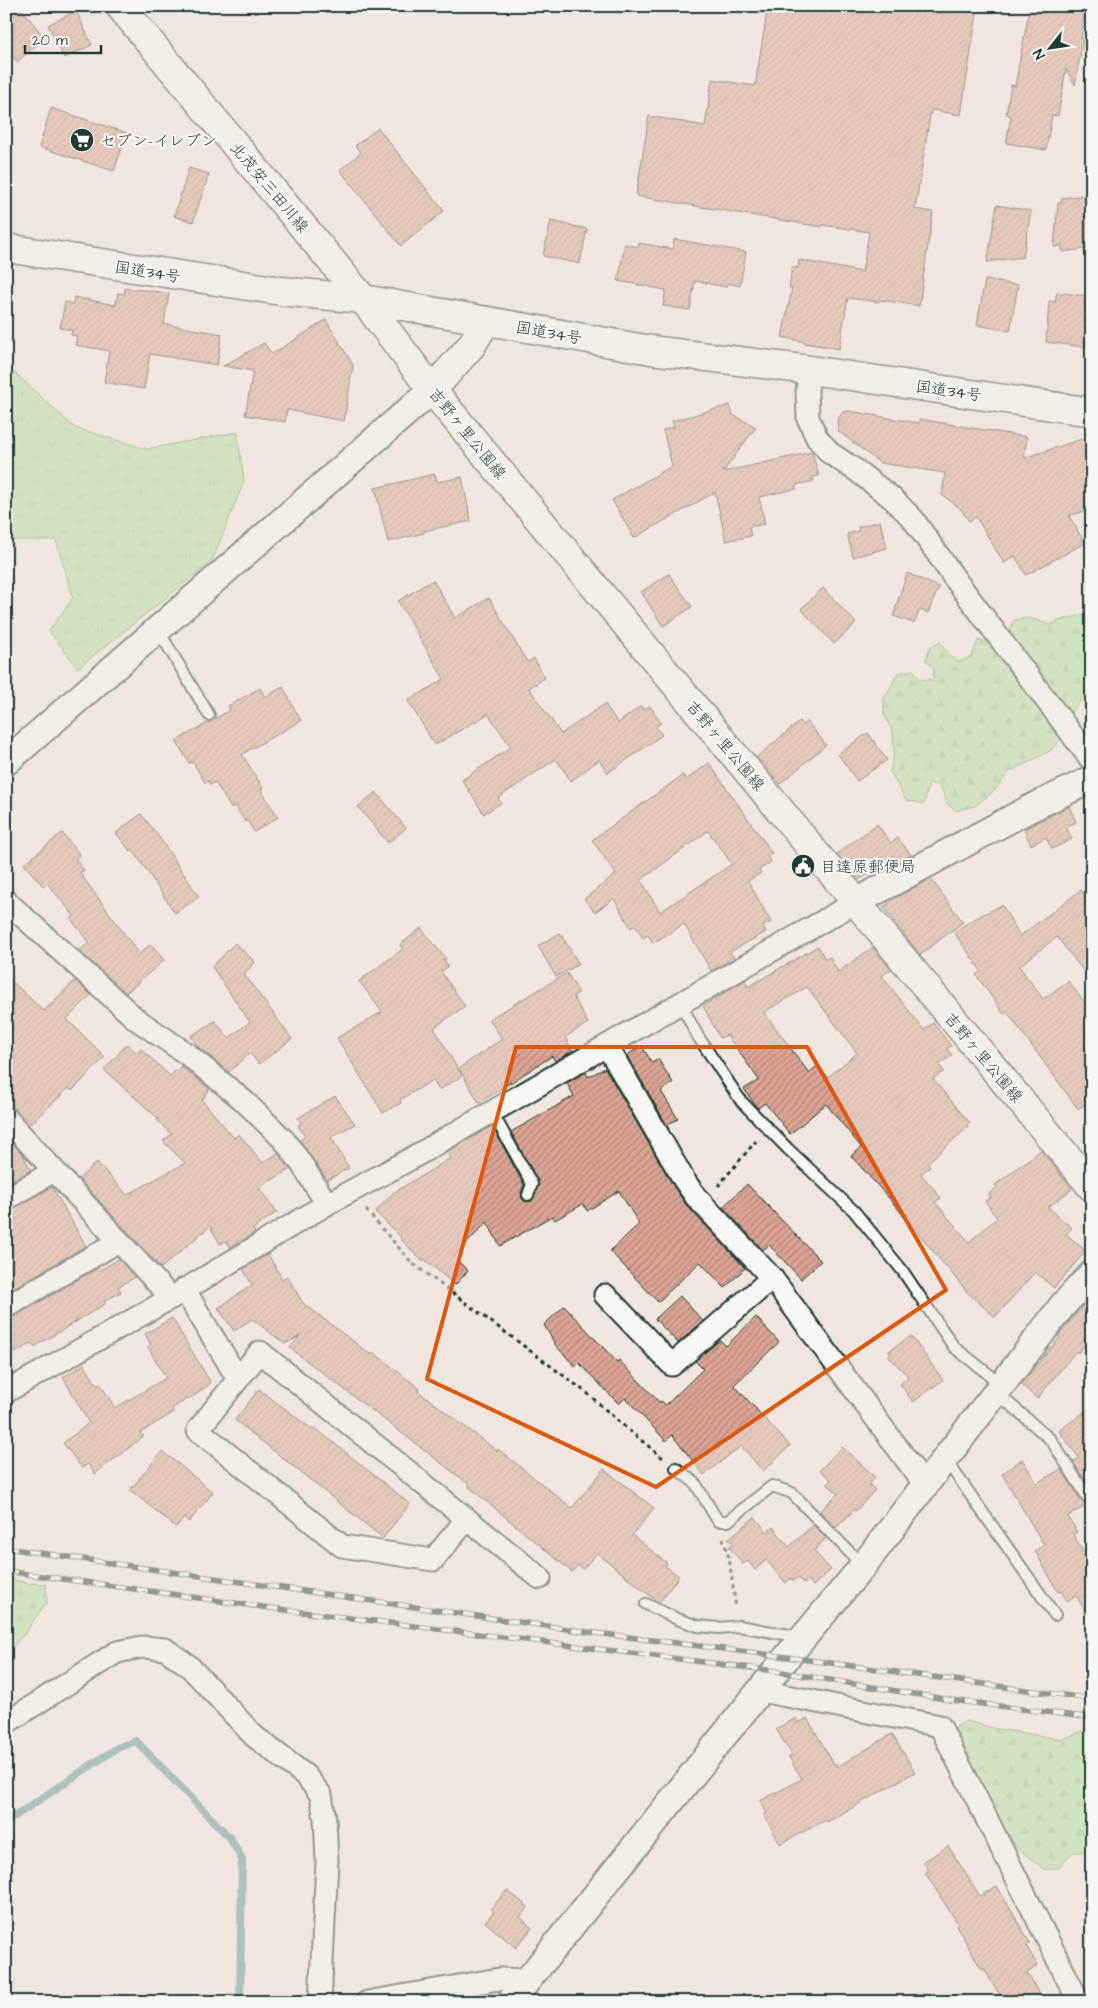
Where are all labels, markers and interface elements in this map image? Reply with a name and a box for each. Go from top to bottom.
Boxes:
scale bar [25,22,101,54]
north arrow [1026,22,1076,72]
text: 20 m [32,30,68,51]
text: N [1029,45,1050,63]
supermarket icon: セブン-イレブン [69,127,95,153]
place label: セブン-イレブン [100,130,217,152]
street label: 北茂安三田川線 [225,138,314,238]
street label: 国道34号 [113,256,183,288]
street label: 国道34号 [514,316,584,350]
street label: 国道34号 [914,375,984,407]
street label: 吉野ヶ里公園線 [423,383,511,484]
street label: 吉野ヶ里公園線 [681,696,770,796]
public building icon: 目達原郵便局 [790,853,816,879]
place label: 目達原郵便局 [820,856,916,878]
street label: 吉野ヶ里公園線 [939,1008,1028,1108]

